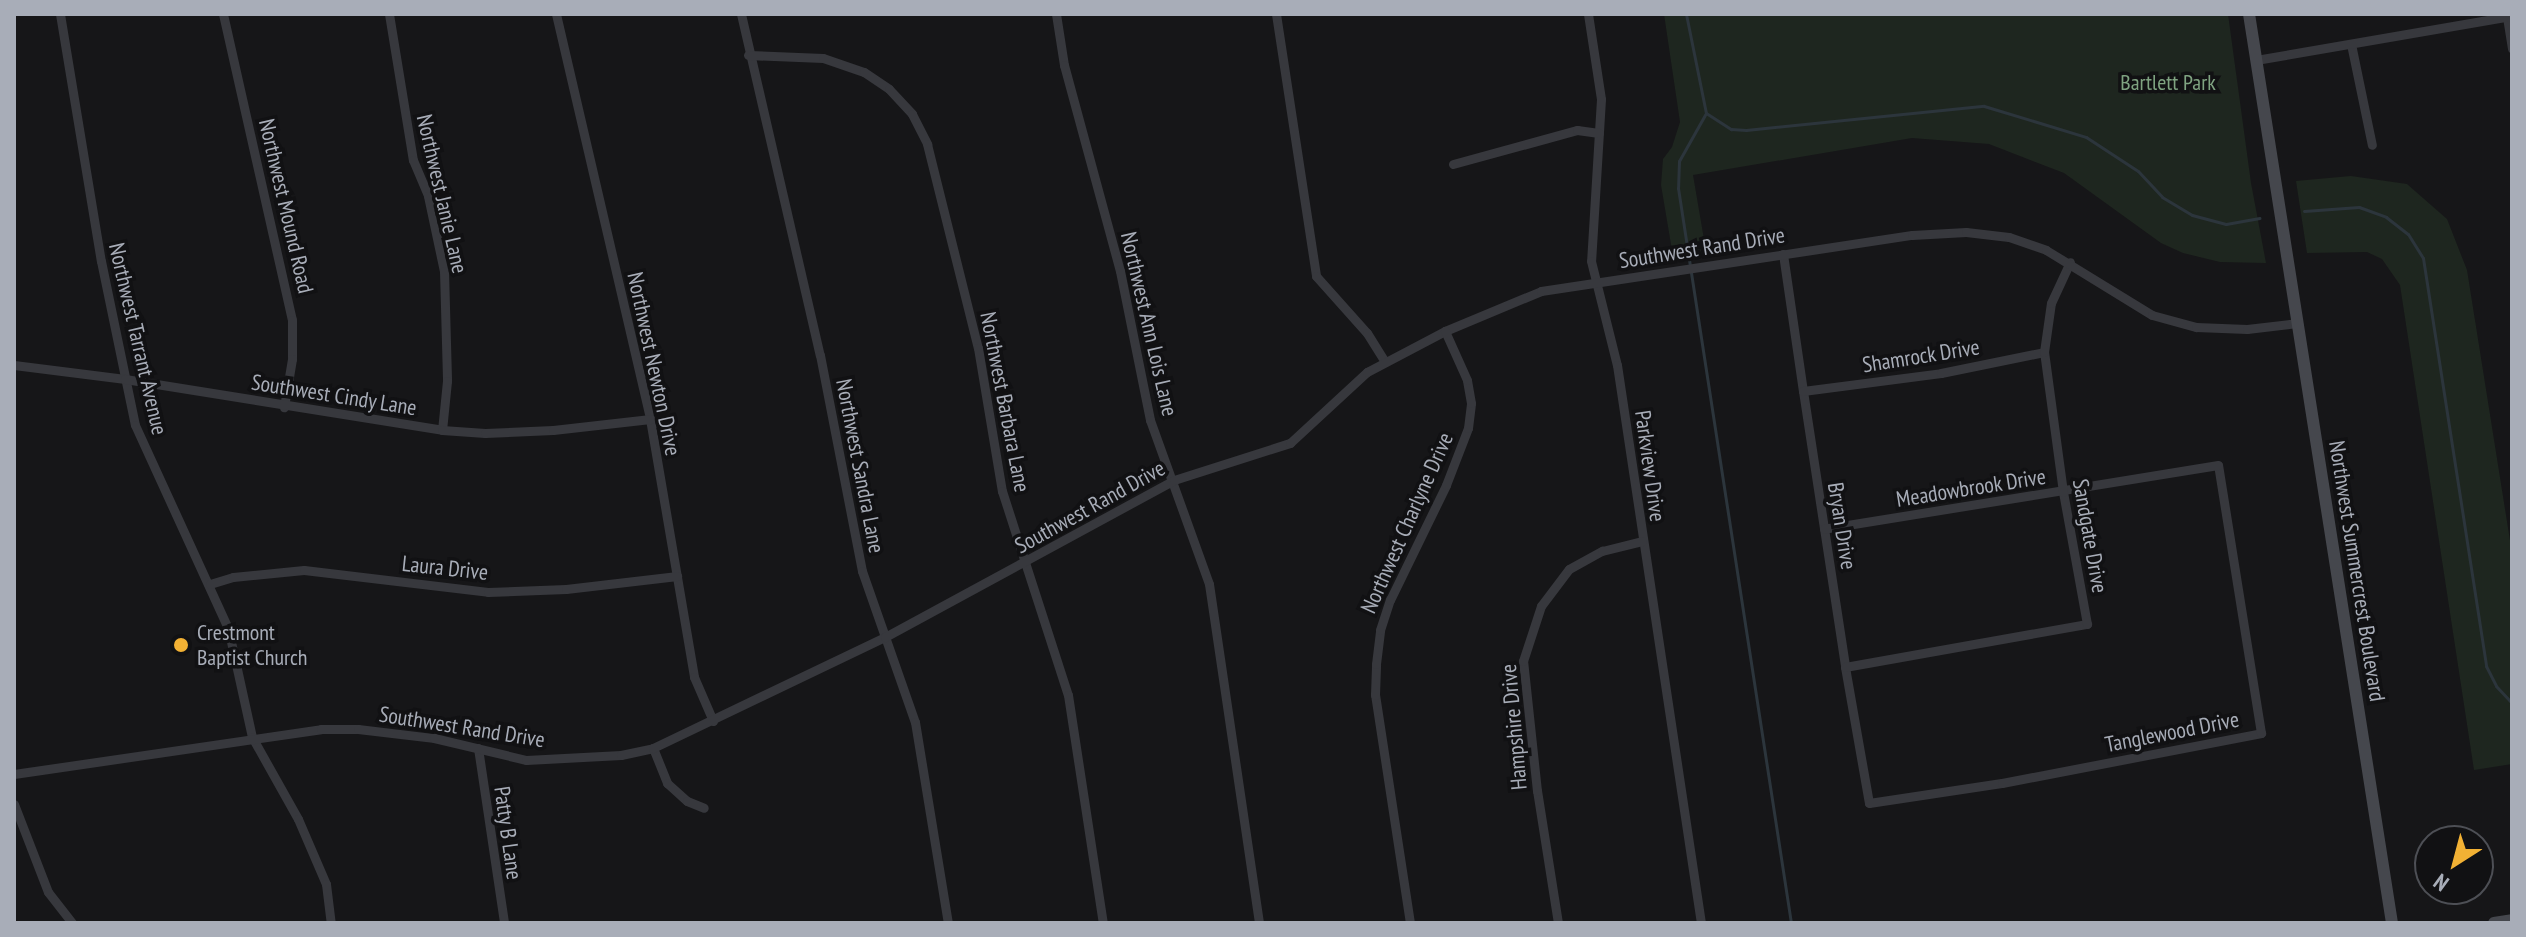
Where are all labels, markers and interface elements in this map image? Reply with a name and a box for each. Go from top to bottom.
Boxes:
park label: Bartlett Park [2120,70,2216,96]
street label: Northwest Janie Lane [411,112,473,276]
street label: Northwest Mound Road [253,116,319,296]
street label: Southwest Rand Drive [1617,222,1787,274]
street label: Northwest Ann Lois Lane [1115,229,1183,419]
street label: Northwest Tarrant Avenue [103,240,173,438]
street label: Northwest Newton Drive [622,270,686,458]
street label: Northwest Barbara Lane [975,310,1035,494]
street label: Shamrock Drive [1860,334,1982,378]
street label: Southwest Cindy Lane [249,369,419,421]
street label: Northwest Sandra Lane [830,377,890,555]
street label: Parkview Drive [1629,408,1671,524]
street label: Northwest Charlyne Drive [1355,429,1459,617]
street label: Northwest Summercrest Boulevard [2323,439,2391,703]
street label: Southwest Rand Drive [1010,455,1170,559]
street label: Meadowbrook Drive [1894,463,2048,513]
street label: Sandgate Drive [2067,477,2113,595]
street label: Bryan Drive [1822,481,1862,571]
street label: Laura Drive [401,550,489,586]
place label: Crestmont Baptist Church [197,619,308,670]
marker: Crestmont Baptist Church [172,636,190,654]
street label: Hampshire Drive [1495,663,1533,791]
street label: Southwest Rand Drive [377,701,547,753]
street label: Tanglewood Drive [2103,706,2241,758]
street label: Patty B Lane [488,784,528,882]
north arrow [2414,825,2494,905]
text: N [2428,868,2454,898]

